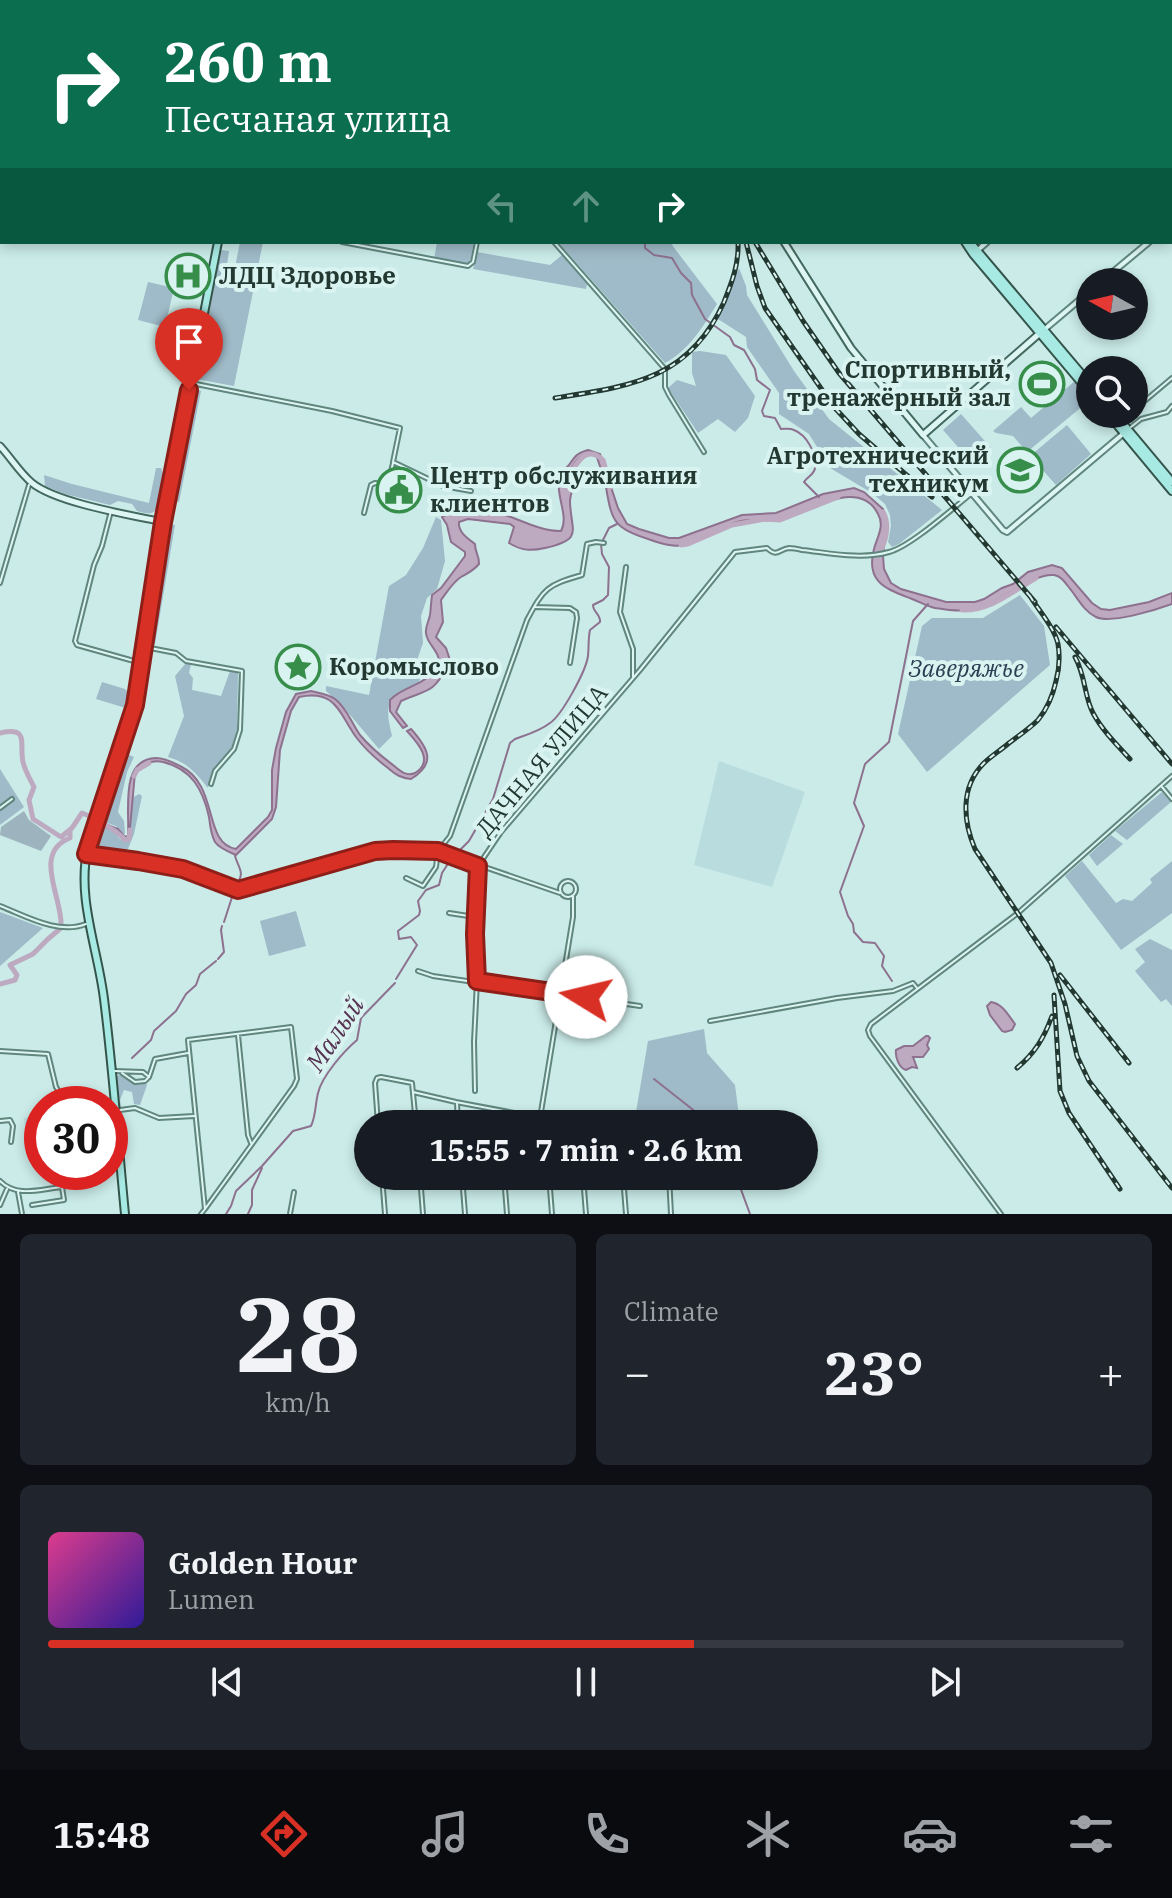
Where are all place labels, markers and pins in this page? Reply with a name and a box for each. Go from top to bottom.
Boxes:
hospital icon: ЛДЦ Здоровье [164,252,212,300]
place label: ЛДЦ Здоровье [219,259,396,291]
pin [155,308,223,390]
place label: Спортивный, тренажёрный зал [787,353,1011,413]
sports icon: Спортивный, тренажёрный зал [1018,360,1066,408]
place label: Агротехнический техникум [767,439,989,499]
school or university icon: Агротехнический техникум [996,446,1044,494]
place label: Центр обслуживания клиентов [430,459,698,519]
public building icon: Центр обслуживания клиентов [375,466,423,514]
place icon: Коромыслово [274,643,322,691]
place label: Коромыслово [329,650,499,682]

